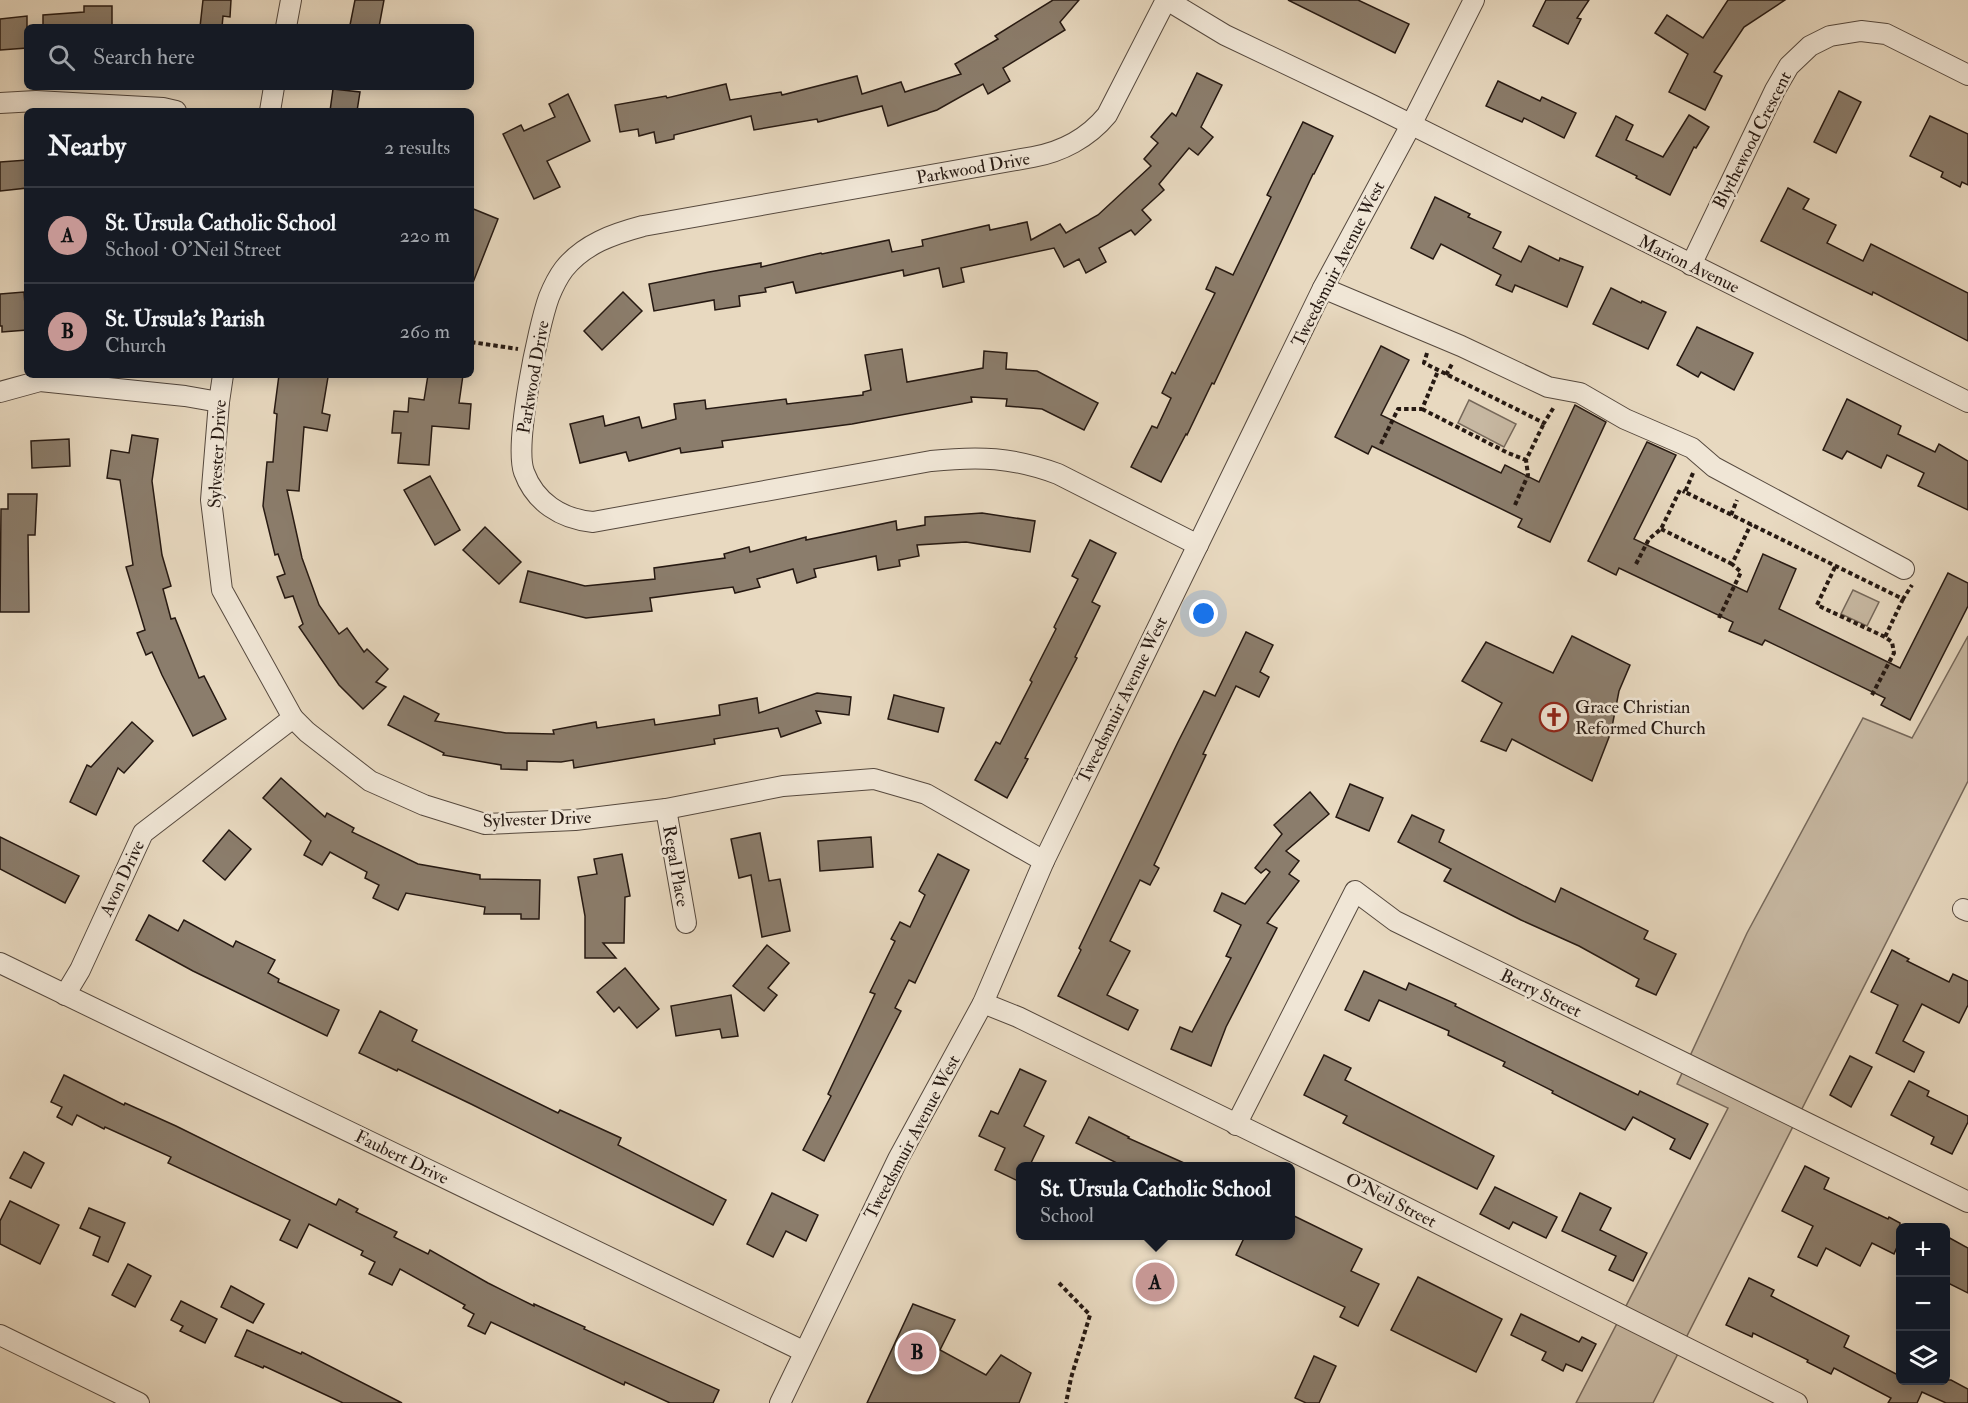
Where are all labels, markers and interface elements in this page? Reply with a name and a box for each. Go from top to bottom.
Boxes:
search box [24,24,474,90]
icon: search [45,41,78,74]
text: Search here [93,43,195,71]
street label: Blythewood Crescent [1708,68,1797,213]
text: Nearby [48,131,126,163]
text: 2 results [384,135,450,160]
street label: Parkwood Drive [915,147,1032,190]
street label: Tweedsmuir Avenue West [1287,177,1390,351]
text: St. Ursula Catholic School [105,209,336,237]
text: A [61,223,74,248]
text: 220 m [400,223,450,248]
street label: Marion Avenue [1634,230,1744,299]
text: School · O'Neil Street [105,237,281,262]
text: St. Ursula's Parish [105,305,265,333]
street label: Parkwood Drive [512,318,555,436]
text: B [61,319,74,344]
text: 260 m [400,319,450,344]
text: Church [105,333,166,358]
street label: Sylvester Drive [203,399,232,509]
your location [1189,599,1218,628]
street label: Tweedsmuir Avenue West [1072,613,1173,787]
place label: Grace Christian Reformed Church [1575,696,1706,740]
church icon: Grace Christian Reformed Church [1538,701,1570,733]
street label: Sylvester Drive [482,806,592,833]
street label: Regal Place [657,824,694,909]
street label: Avon Drive [94,836,150,921]
street label: Berry Street [1496,964,1585,1023]
street label: Tweedsmuir Avenue West [859,1051,966,1223]
street label: Faubert Drive [351,1125,453,1190]
popup [1016,1162,1295,1240]
street label: O'Neil Street [1341,1168,1440,1233]
text: St. Ursula Catholic School [1040,1175,1271,1203]
text: School [1040,1203,1094,1228]
map controls [1896,1223,1950,1385]
button: + [1896,1223,1950,1277]
pin: A [1136,1260,1174,1304]
button: − [1896,1277,1950,1331]
pin: B [898,1330,936,1374]
button: layers [1896,1331,1950,1385]

